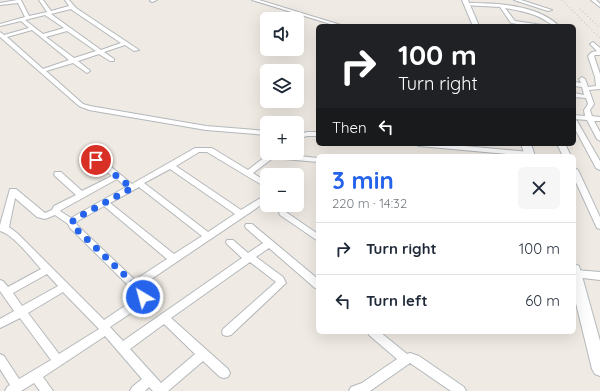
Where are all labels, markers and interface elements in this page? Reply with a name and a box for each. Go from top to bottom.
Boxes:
map controls [260,12,304,212]
button: sound [260,12,304,56]
text: 100 m [398,37,477,72]
icon: right [332,40,384,92]
button: layers [260,64,304,108]
text: Turn right [398,72,478,95]
button: + [260,116,304,160]
icon: left [375,116,397,138]
text: Then [332,118,367,137]
pin [79,143,113,177]
icon: arrive [85,149,107,171]
text: 3 min [332,165,394,195]
button: close [518,167,560,209]
button: − [260,168,304,212]
text: 220 m · 14:32 [332,195,407,211]
icon: right [332,238,354,260]
text: Turn right [366,239,437,258]
text: 100 m [519,239,560,258]
position arrow [122,276,164,318]
icon: left [332,290,354,312]
text: Turn left [366,291,428,310]
text: 60 m [525,291,560,310]

